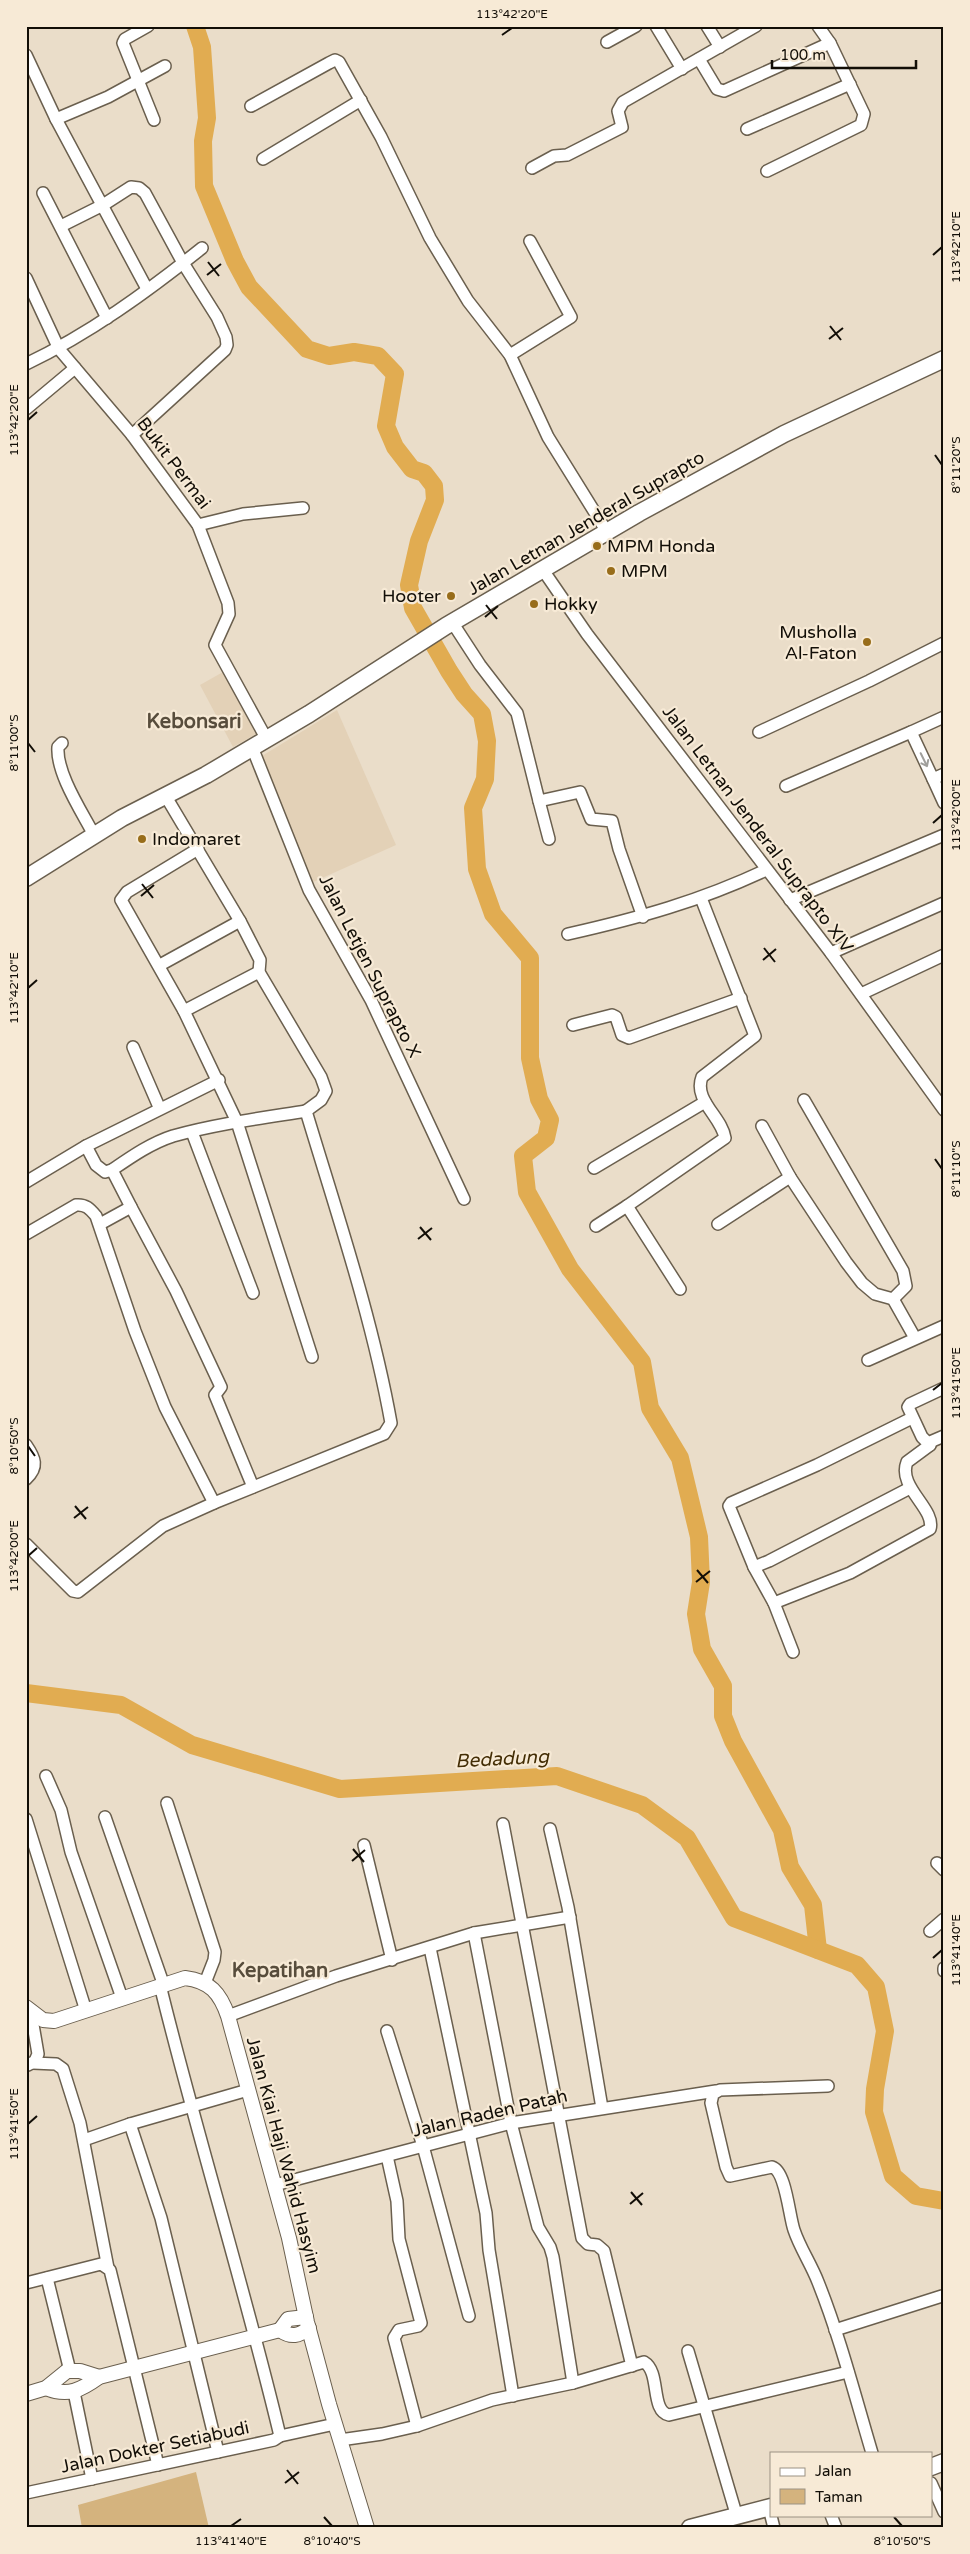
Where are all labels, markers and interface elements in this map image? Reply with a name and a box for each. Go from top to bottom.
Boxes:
text: 113°42'20"E [476,7,548,21]
scale bar [772,38,916,70]
text: 100 m [780,46,826,64]
text: 113°42'10"E [949,211,963,283]
text: 113°42'20"E [7,384,21,456]
street label: Bukit Permai [132,413,216,513]
text: 8°11'20"S [949,436,963,494]
street label: Jalan Letnan Jenderal Suprapto [464,446,708,600]
place label: MPM Honda [607,535,715,557]
marker: MPM Honda [591,540,603,552]
place label: MPM [621,560,668,582]
marker: MPM [605,565,617,577]
place label: Hooter [382,585,441,607]
marker: Hooter [445,590,457,602]
place label: Hokky [544,593,598,615]
marker: Hokky [528,598,540,610]
place label: Musholla Al-Faton [779,621,857,664]
marker: Musholla Al-Faton [861,636,873,648]
street label: Jalan Letnan Jenderal Suprapto XIV [658,701,858,957]
district label: Kebonsari [146,710,242,734]
text: 8°11'00"S [7,714,21,772]
one-way arrow [920,752,929,767]
text: 113°42'00"E [949,779,963,851]
place label: Indomaret [152,828,241,850]
marker: Indomaret [136,833,148,845]
street label: Jalan Letjen Suprapto X [314,871,426,1061]
text: 113°42'10"E [7,952,21,1024]
text: 8°11'10"S [949,1140,963,1198]
text: 113°41'50"E [949,1347,963,1419]
text: 8°10'50"S [7,1417,21,1475]
text: 113°42'00"E [7,1520,21,1592]
water label: Bedadung [455,1746,550,1772]
text: 113°41'40"E [949,1914,963,1986]
district label: Kepatihan [232,1959,328,1983]
street label: Jalan Kiai Haji Wahid Hasyim [242,2034,326,2276]
street label: Jalan Raden Patah [410,2084,570,2142]
text: 113°41'50"E [7,2088,21,2160]
street label: Jalan Dokter Setiabudi [59,2416,251,2478]
legend [770,2452,932,2516]
text: Jalan [815,2462,852,2480]
text: Taman [815,2488,863,2506]
text: 113°41'40"E [195,2534,267,2548]
text: 8°10'40"S [303,2534,361,2548]
text: 8°10'50"S [873,2534,931,2548]

